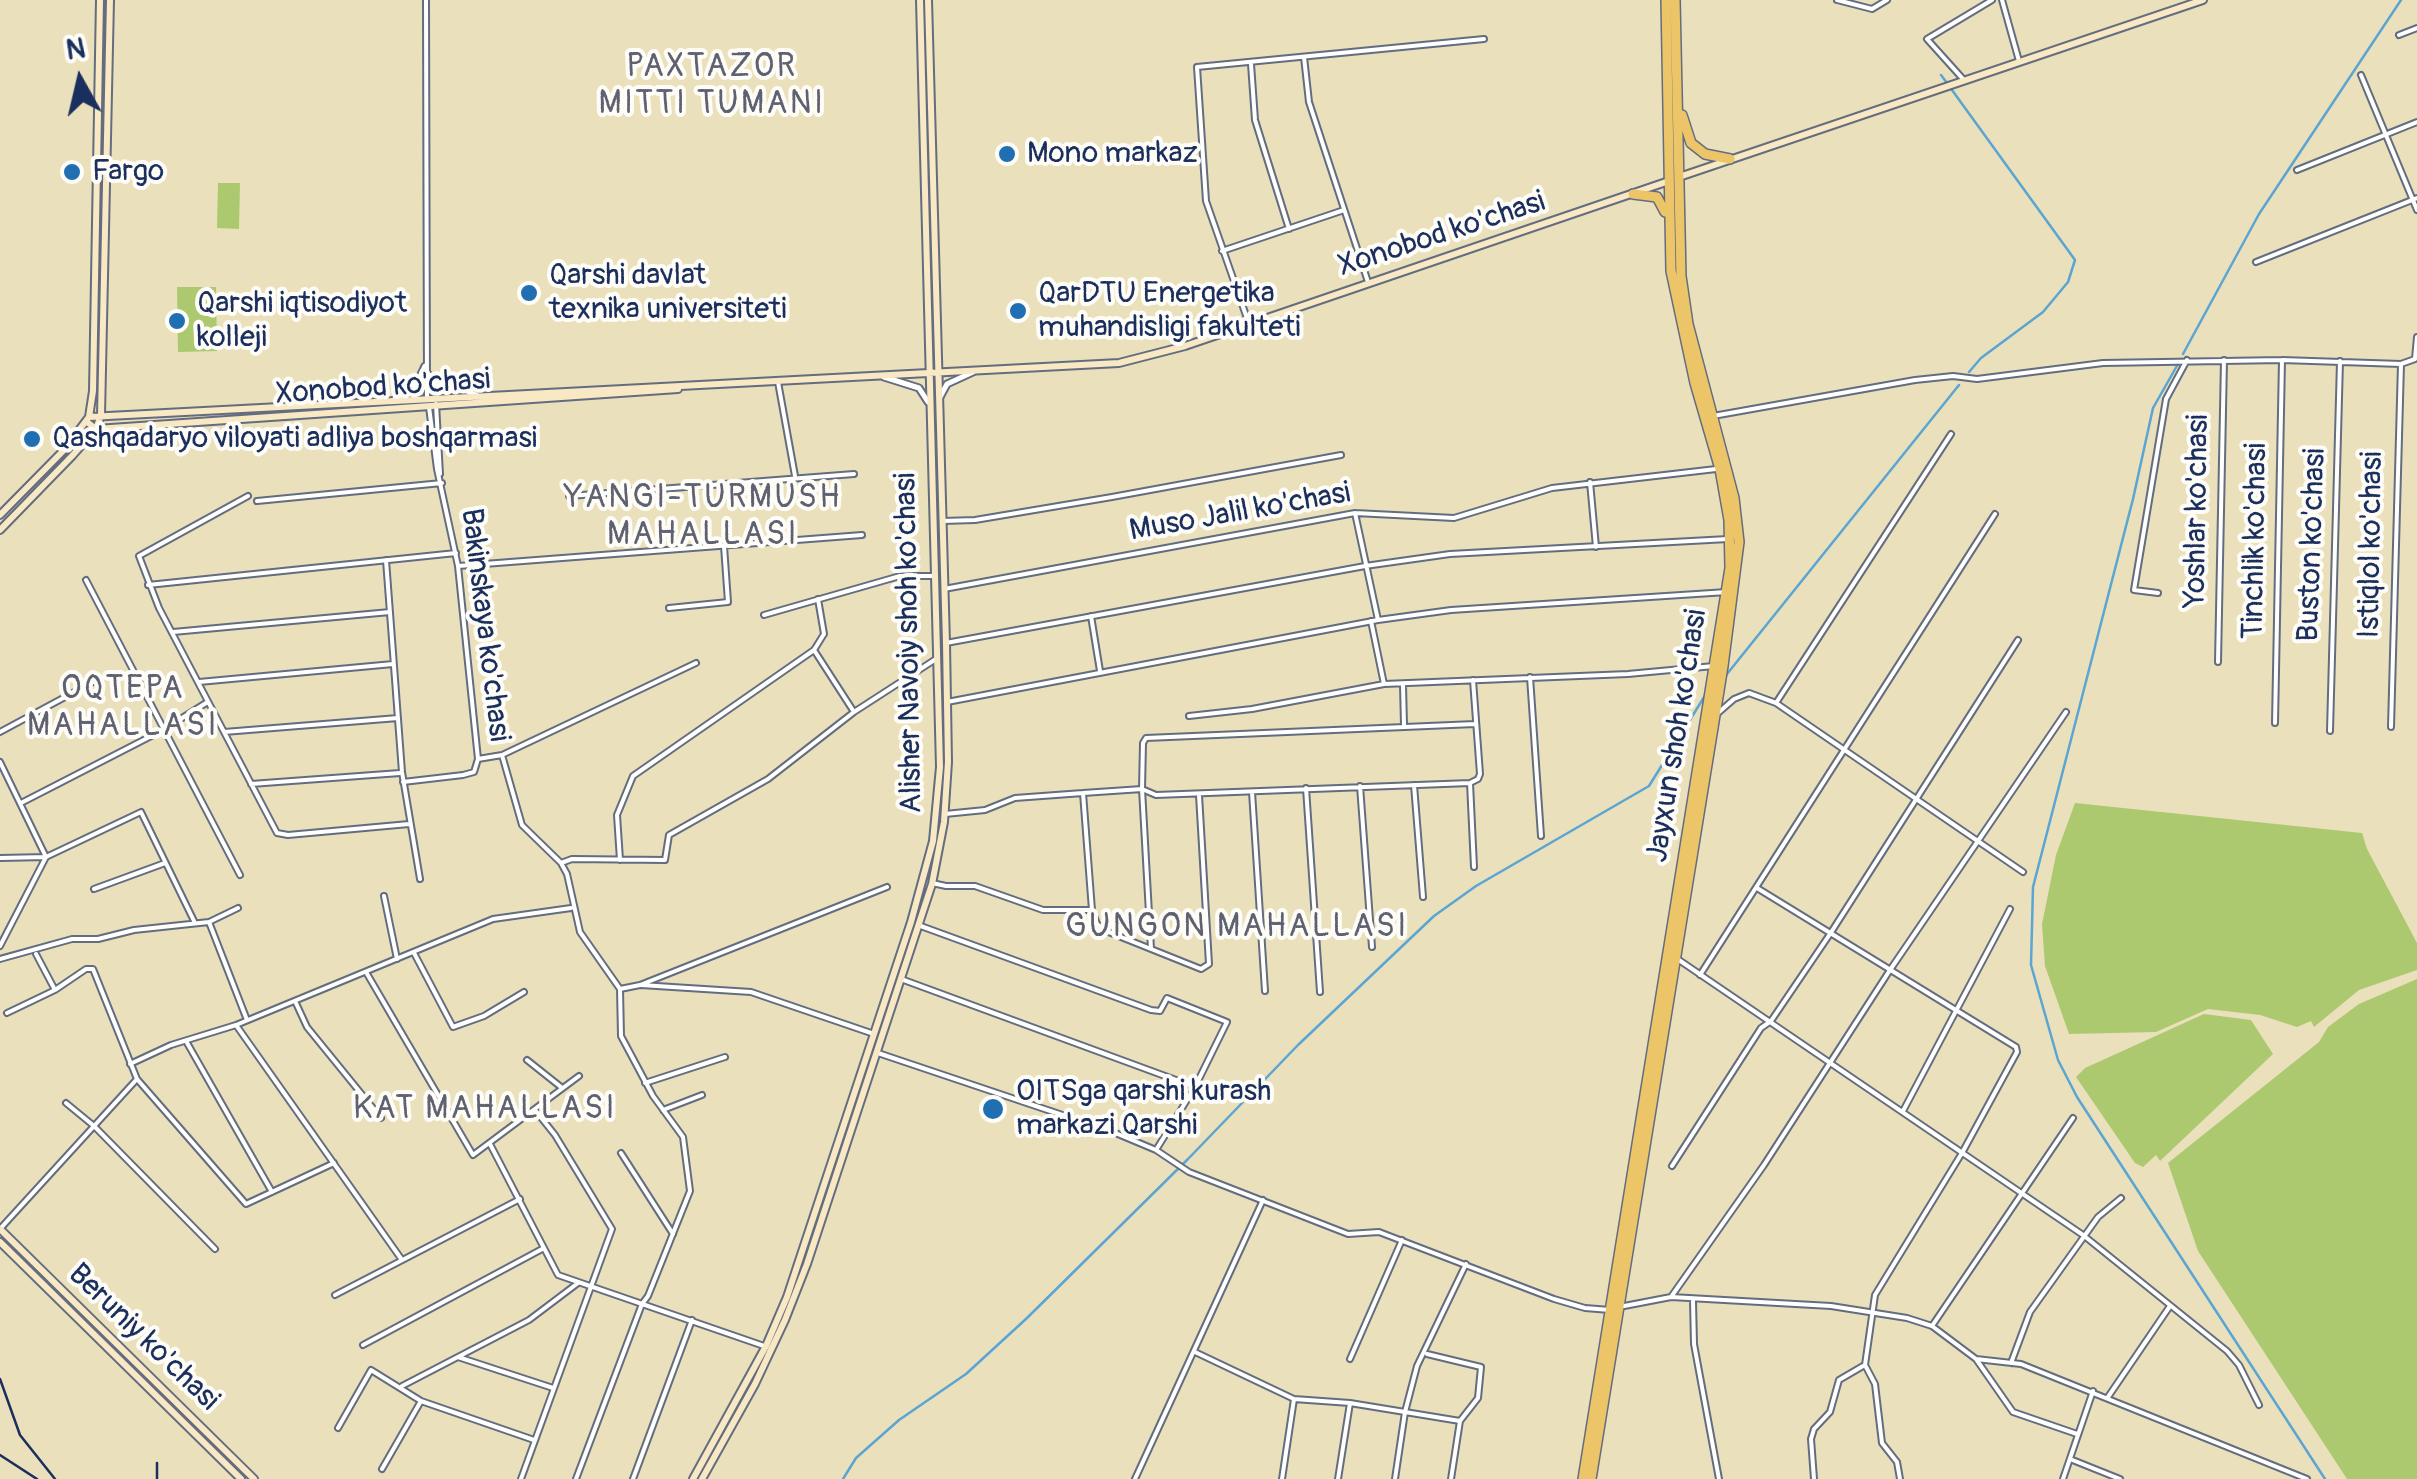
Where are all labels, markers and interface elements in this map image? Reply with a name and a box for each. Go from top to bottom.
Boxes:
north arrow [30,30,130,130]
text: N [64,31,88,68]
district label: PAXTAZOR MITTI TUMANI [599,49,825,124]
place label: Mono markaz [1027,136,1198,172]
marker: Mono markaz [996,143,1018,165]
place label: Fargo [92,154,164,190]
marker: Fargo [61,161,83,183]
street label: Xonobod ko'chasi [1334,185,1550,285]
place label: Qarshi davlat texnika universiteti [549,258,787,328]
place label: QarDTU Energetika muhandisligi fakulteti [1038,276,1301,346]
marker: Qarshi davlat texnika universiteti [518,282,540,304]
place label: Qarshi iqtisodiyot kolleji [197,286,407,356]
marker: QarDTU Energetika muhandisligi fakulteti [1007,300,1029,322]
marker: Qarshi iqtisodiyot kolleji [166,310,188,332]
street label: Xonobod ko'chasi [274,363,492,413]
street label: Yoshlar ko'chasi [2178,414,2218,608]
place label: Qashqadaryo viloyati adliya boshqarmasi [52,421,537,457]
marker: Qashqadaryo viloyati adliya boshqarmasi [21,428,43,450]
street label: Tinchlik ko'chasi [2236,443,2276,639]
street label: Buston ko'chasi [2292,448,2334,642]
street label: Istiqlol ko'chasi [2352,451,2392,639]
street label: Alisher Navoiy shoh ko'chasi [889,472,931,814]
street label: Muso Jalil ko'chasi [1127,476,1353,550]
district label: YANGI-TURMUSH MAHALLASI [564,480,842,555]
street label: Bakinskaya ko'chasi [452,506,516,744]
street label: Jayxun shoh ko'chasi [1640,607,1716,865]
district label: OQTEPA MAHALLASI [27,671,219,746]
district label: GUNGON MAHALLASI [1065,909,1409,947]
place label: OITSga qarshi kurash markazi Qarshi [1016,1074,1271,1144]
district label: KAT MAHALLASI [353,1091,617,1129]
marker: OITSga qarshi kurash markazi Qarshi [980,1096,1006,1122]
street label: Beruniy ko'chasi [60,1257,226,1419]

